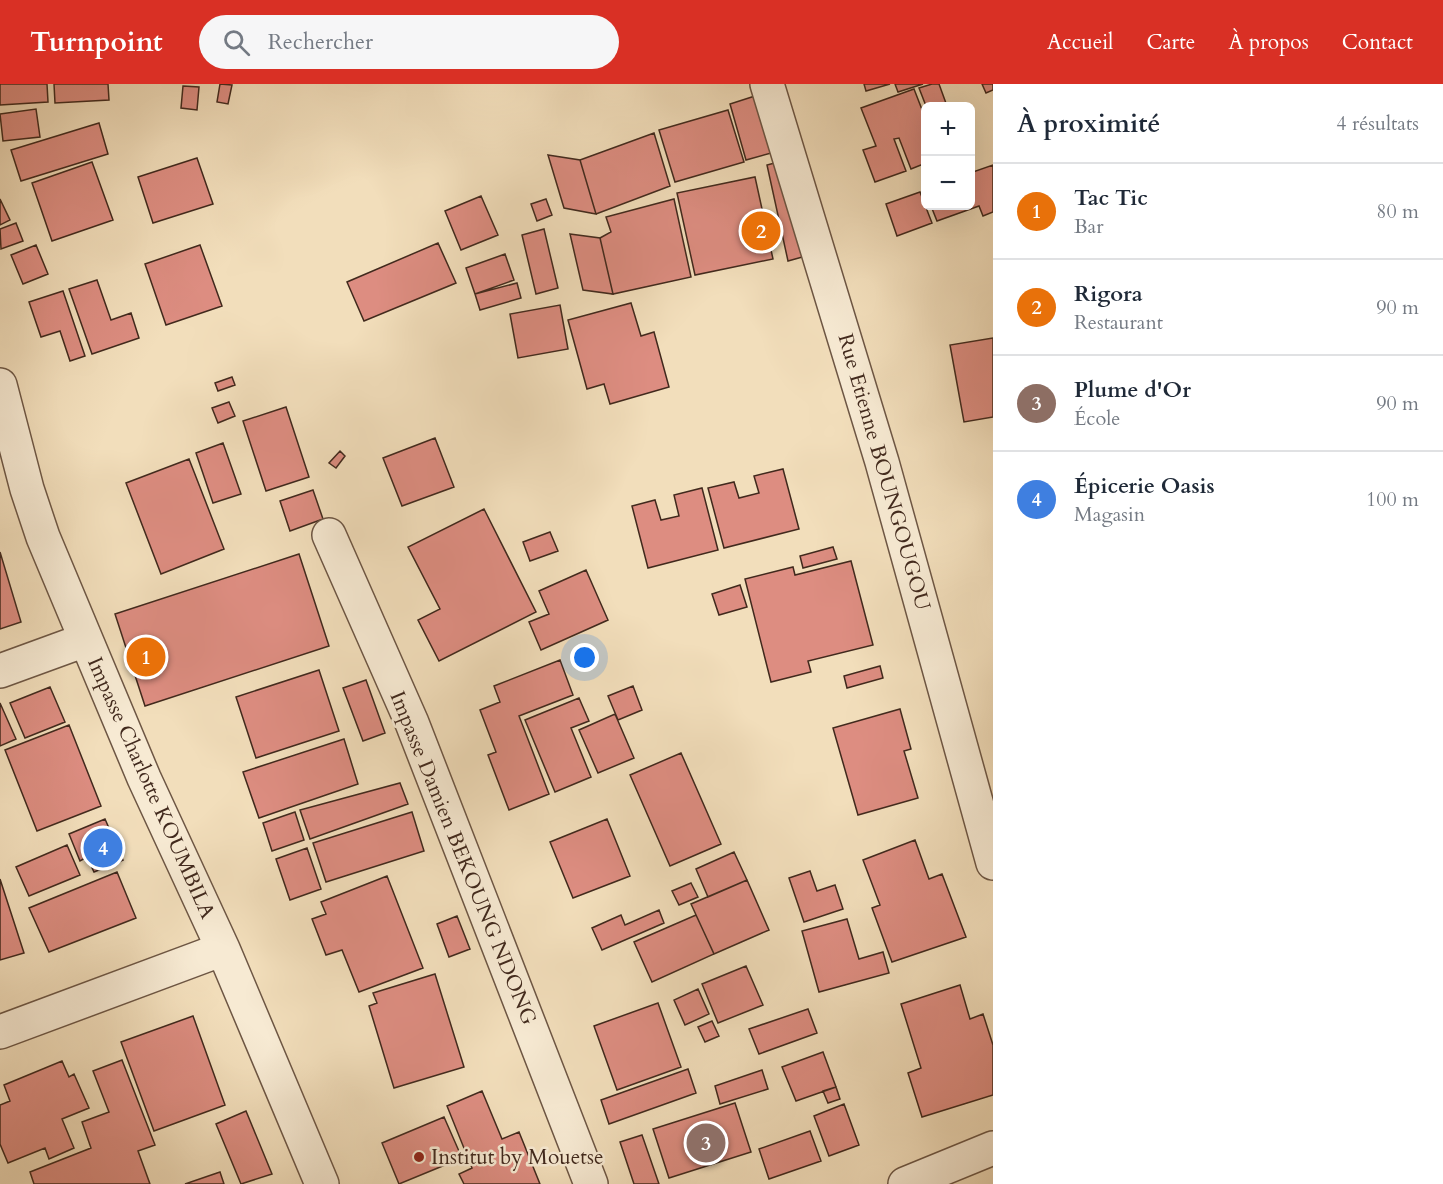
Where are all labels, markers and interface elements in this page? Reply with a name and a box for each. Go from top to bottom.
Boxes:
search box [199,15,619,69]
text: Turnpoint [30,23,163,61]
icon: search [220,26,253,59]
text: Rechercher [268,27,373,57]
text: Accueil [1047,28,1113,57]
text: Carte [1146,28,1195,57]
text: À propos [1228,28,1309,57]
text: Contact [1342,28,1413,57]
map controls [921,102,975,210]
button: + [921,102,975,156]
text: À proximité [1017,106,1160,141]
text: 4 résultats [1336,110,1419,137]
button: − [921,156,975,210]
text: Tac Tic [1074,183,1148,213]
text: 1 [1031,198,1042,225]
text: 80 m [1376,198,1419,225]
pin: 2 [742,208,780,254]
text: Bar [1074,213,1104,240]
text: Rigora [1074,279,1143,309]
text: 2 [1031,294,1042,321]
text: 90 m [1376,294,1419,321]
text: Restaurant [1074,309,1163,336]
street label: Rue Etienne BOUNGOUGOU [831,330,937,614]
text: Plume d'Or [1074,375,1191,405]
text: 3 [1031,390,1042,417]
text: 90 m [1376,390,1419,417]
text: École [1074,405,1120,432]
text: Épicerie Oasis [1074,471,1215,501]
text: 4 [1031,486,1042,513]
text: 100 m [1366,486,1419,513]
text: Magasin [1074,501,1145,528]
pin: 1 [126,634,166,680]
your location [570,643,599,672]
street label: Impasse Charlotte KOUMBILA [80,653,222,924]
street label: Impasse Damien BEKOUNG NDONG [383,687,544,1029]
pin: 4 [84,826,122,870]
pin: 3 [686,1120,726,1166]
place label: Institut by Mouetse [431,1143,604,1172]
marker: Institut by Mouetse [412,1150,426,1164]

